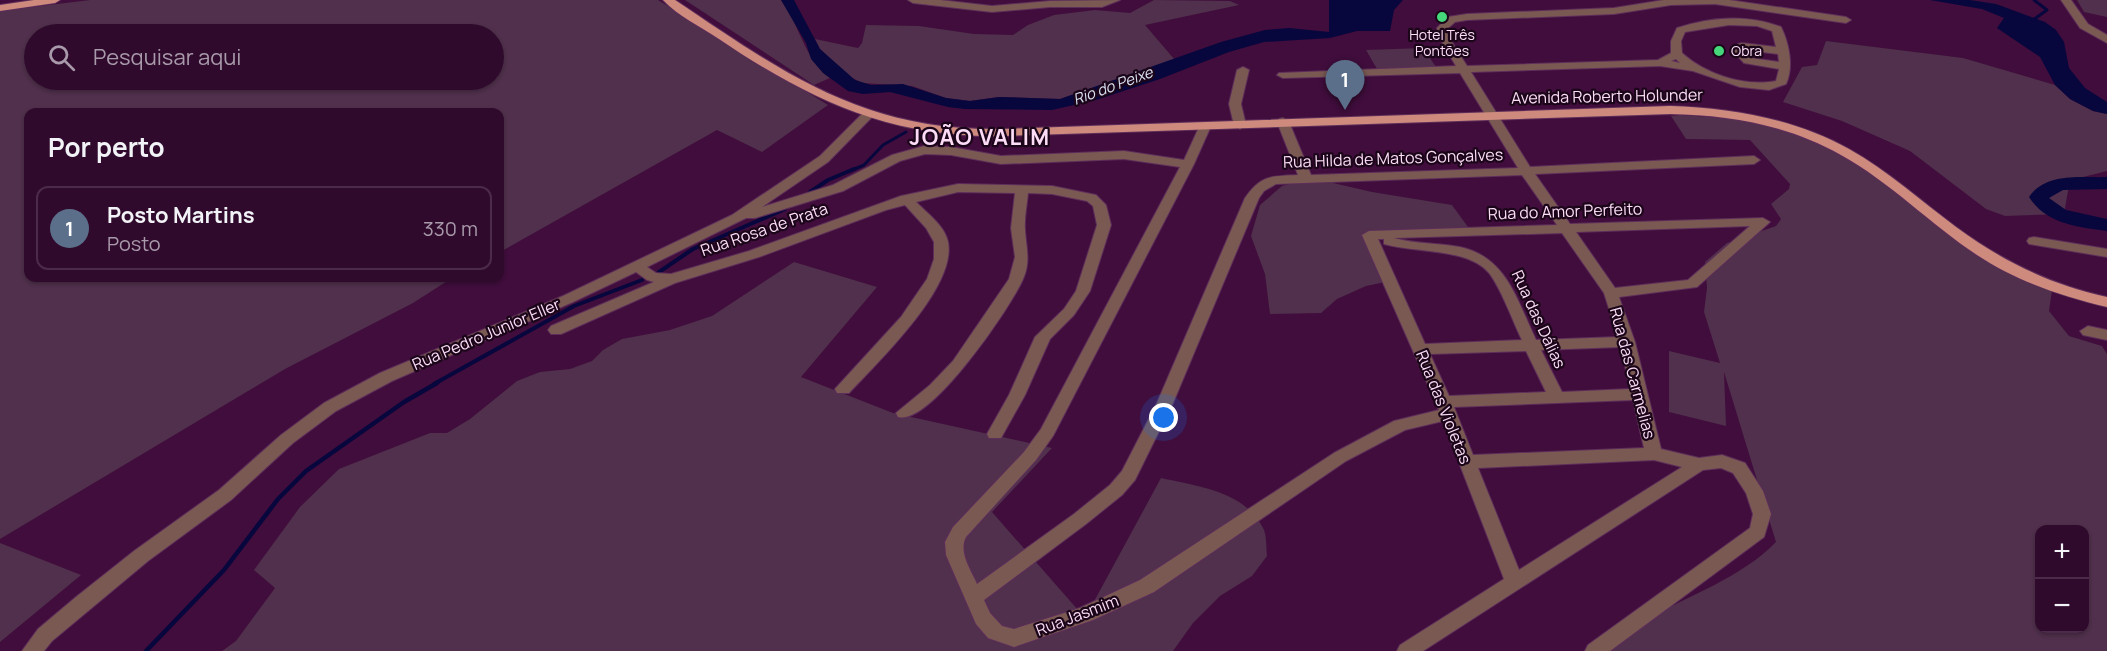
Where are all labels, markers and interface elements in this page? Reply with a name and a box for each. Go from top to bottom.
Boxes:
marker: Hotel Três Pontões [1435,10,1449,24]
search box [24,24,504,90]
place label: Hotel Três Pontões [1409,25,1475,60]
icon: search [45,41,78,74]
place label: Obra [1731,41,1762,60]
text: Pesquisar aqui [93,42,241,72]
marker: Obra [1712,44,1726,58]
pin: 1 [1326,60,1364,110]
water label: Rio do Peixe [1070,61,1157,110]
street label: Avenida Roberto Holunder [1511,83,1703,109]
district label: JOÃO VALIM [909,122,1051,152]
text: Por perto [48,129,165,165]
street label: Rua Hilda de Matos Gonçalves [1283,143,1503,173]
street label: Rua Rosa de Prata [698,197,830,261]
street label: Rua do Amor Perfeito [1487,197,1643,225]
text: Posto Martins [107,200,255,230]
text: 1 [65,215,74,242]
text: 330 m [423,215,478,242]
text: Posto [107,230,161,257]
street label: Rua das Dálias [1507,266,1571,372]
street label: Rua Pedro Junior Eller [409,293,564,375]
street label: Rua das Carmelias [1605,305,1661,441]
street label: Rua das Violetas [1411,347,1477,467]
your location [1149,403,1178,432]
map controls [2035,525,2089,633]
button: + [2035,525,2089,579]
button: − [2035,579,2089,633]
street label: Rua Jasmim [1032,589,1122,641]

